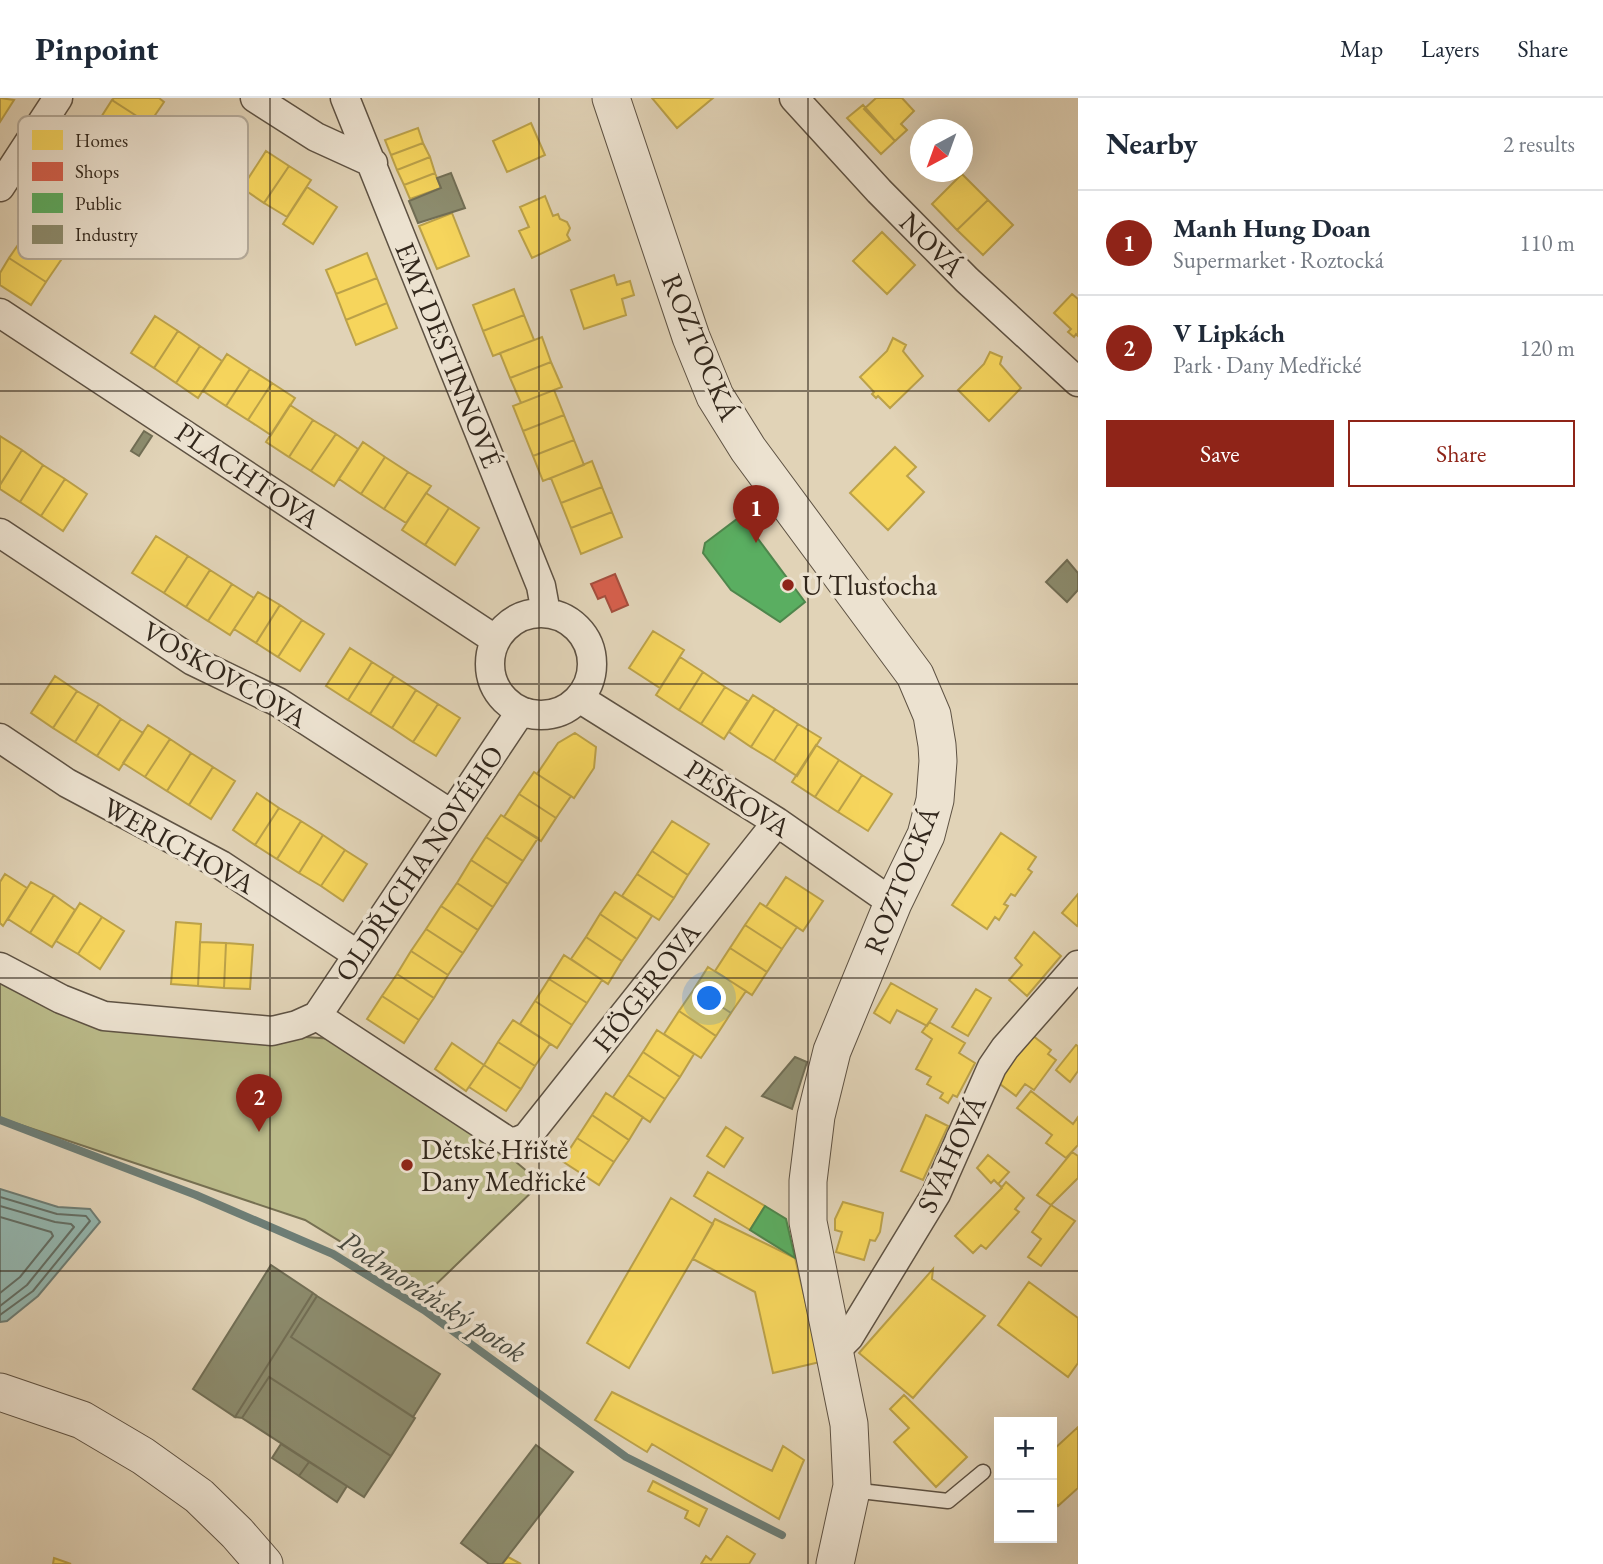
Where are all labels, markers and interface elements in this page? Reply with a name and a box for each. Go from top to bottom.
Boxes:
text: Pinpoint [35,27,158,70]
text: Map [1340,33,1383,64]
text: Layers [1421,33,1480,64]
text: Share [1518,33,1568,64]
legend [18,116,248,259]
north arrow [910,119,973,182]
text: Nearby [1106,124,1198,163]
text: Homes [75,128,128,153]
text: 2 results [1503,129,1575,159]
text: Shops [75,159,119,184]
text: Public [75,191,122,216]
street label: NOVÁ [892,204,972,284]
text: Manh Hung Doan [1173,211,1371,245]
text: Industry [75,222,139,247]
text: 1 [1123,228,1135,258]
text: 110 m [1519,228,1575,258]
street label: EMY DESTINNOVÉ [387,237,511,473]
text: Supermarket · Roztocká [1173,245,1384,275]
street label: ROZTOCKÁ [654,268,748,426]
text: V Lipkách [1173,316,1285,350]
text: 2 [1123,333,1135,363]
text: 120 m [1519,333,1575,363]
text: Park · Dany Medřické [1173,350,1362,380]
street label: PLACHTOVA [169,414,327,537]
button: Save [1106,420,1334,487]
button: Share [1348,420,1575,487]
pin: 1 [733,485,779,543]
place label: U Tlusťocha [802,567,938,603]
marker: U Tlusťocha [780,577,796,593]
street label: VOSKOVCOVA [136,612,314,736]
street label: OLDŘICHA NOVÉHO [327,738,511,988]
street label: PEŠKOVA [679,751,798,846]
street label: WERICHOVA [97,788,262,902]
street label: ROZTOCKÁ [855,800,947,959]
street label: HÖGEROVA [584,914,708,1059]
your location [692,981,726,1015]
pin: 2 [236,1074,282,1132]
street label: SVAHOVÁ [908,1089,994,1218]
place label: Dětské Hřiště Dany Medřické [421,1131,586,1199]
marker: Dětské Hřiště Dany Medřické [399,1157,415,1173]
water label: Podmoráňský potok [332,1221,535,1371]
map controls [994,1417,1057,1543]
button: + [994,1417,1057,1480]
button: − [994,1480,1057,1543]

